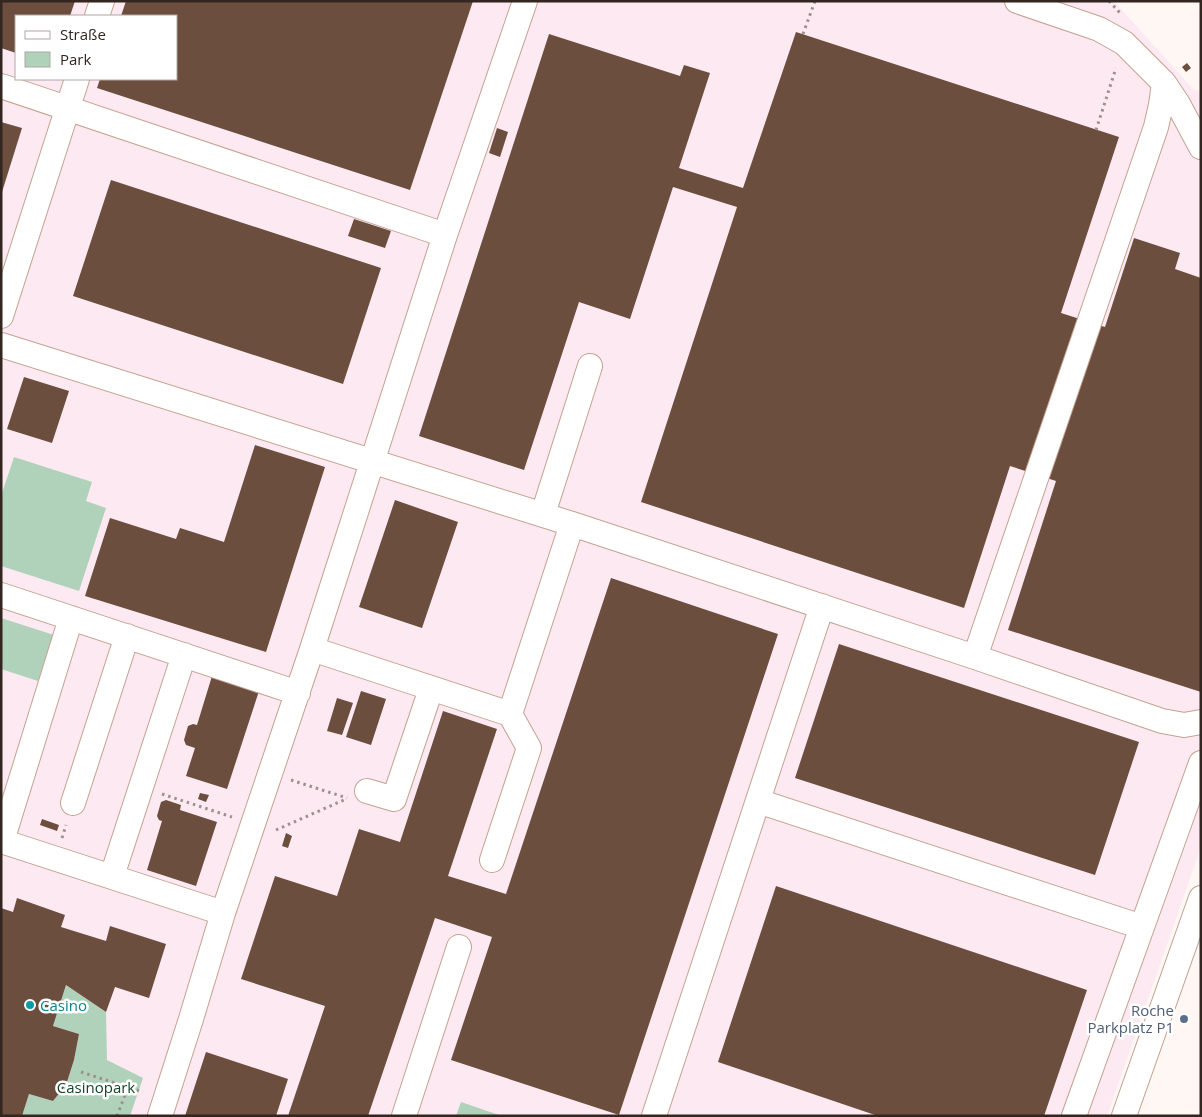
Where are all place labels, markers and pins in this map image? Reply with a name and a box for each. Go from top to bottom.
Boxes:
place label: Casino [40,995,87,1015]
marker: Casino [24,999,36,1011]
place label: Roche Parkplatz P1 [1087,1000,1174,1037]
marker: Roche Parkplatz P1 [1178,1013,1190,1025]

